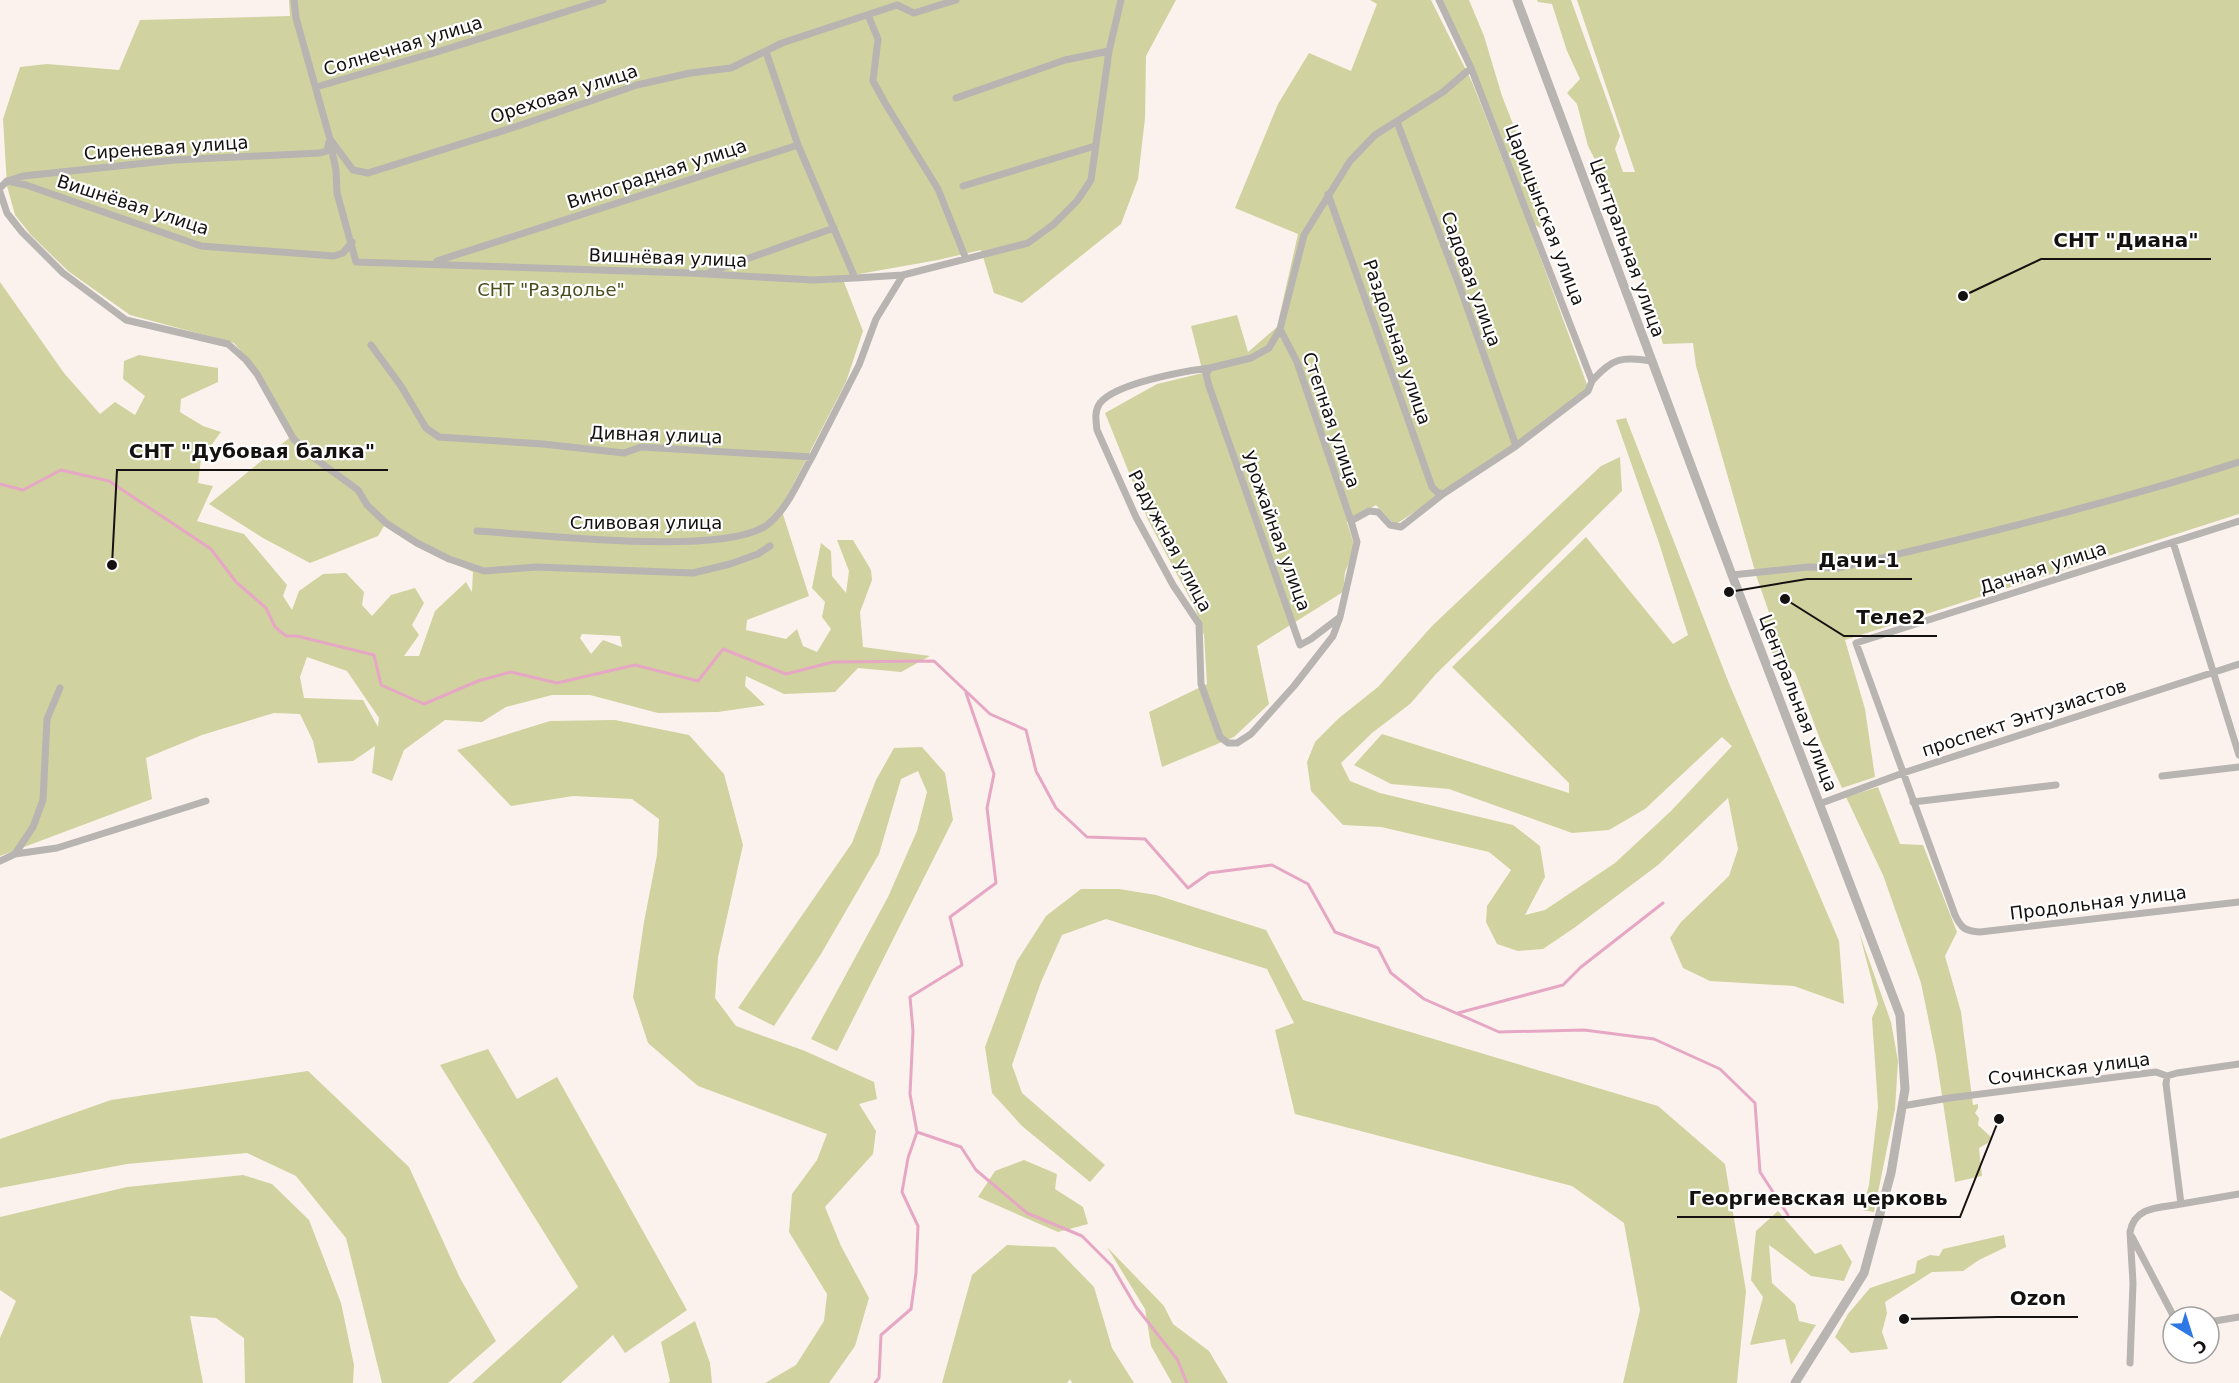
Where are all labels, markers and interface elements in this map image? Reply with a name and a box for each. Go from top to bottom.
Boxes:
street label: Солнечная улица [321,11,485,80]
street label: Ореховая улица [488,60,640,127]
street label: Царицынская улица [1501,121,1590,308]
street label: Сиреневая улица [83,131,249,164]
street label: Виноградная улица [564,135,749,213]
street label: Центральная улица [1585,156,1670,340]
street label: Вишнёвая улица [54,170,212,239]
street label: Садовая улица [1437,208,1506,349]
callout: СНТ "Диана" [2041,221,2211,259]
text: СНТ "Диана" [2053,228,2199,252]
street label: Вишнёвая улица [588,244,748,271]
street label: Раздольная улица [1359,256,1436,427]
park label: СНТ "Раздолье" [477,279,625,300]
street label: Степная улица [1298,349,1365,491]
street label: Дивная улица [589,422,723,447]
callout: СНТ "Дубовая балка" [117,432,388,470]
text: СНТ "Дубовая балка" [129,439,375,463]
street label: Урожайная улица [1238,448,1315,614]
street label: Радужная улица [1124,466,1217,615]
street label: Сливовая улица [570,512,722,533]
street label: Дачная улица [1977,537,2109,598]
callout: Дачи-1 [1807,541,1912,579]
text: Дачи-1 [1818,548,1900,572]
callout: Теле2 [1844,598,1937,636]
text: Теле2 [1856,605,1926,629]
street label: Центральная улица [1755,611,1842,795]
street label: проспект Энтузиастов [1919,675,2129,761]
street label: Продольная улица [2008,881,2188,924]
street label: Сочинская улица [1987,1048,2151,1089]
callout: Георгиевская церковь [1677,1179,1960,1217]
text: Георгиевская церковь [1688,1186,1948,1210]
callout: Ozon [1997,1279,2078,1317]
text: Ozon [2010,1286,2066,1310]
north arrow [2161,1305,2221,1365]
text: С [2189,1335,2210,1358]

